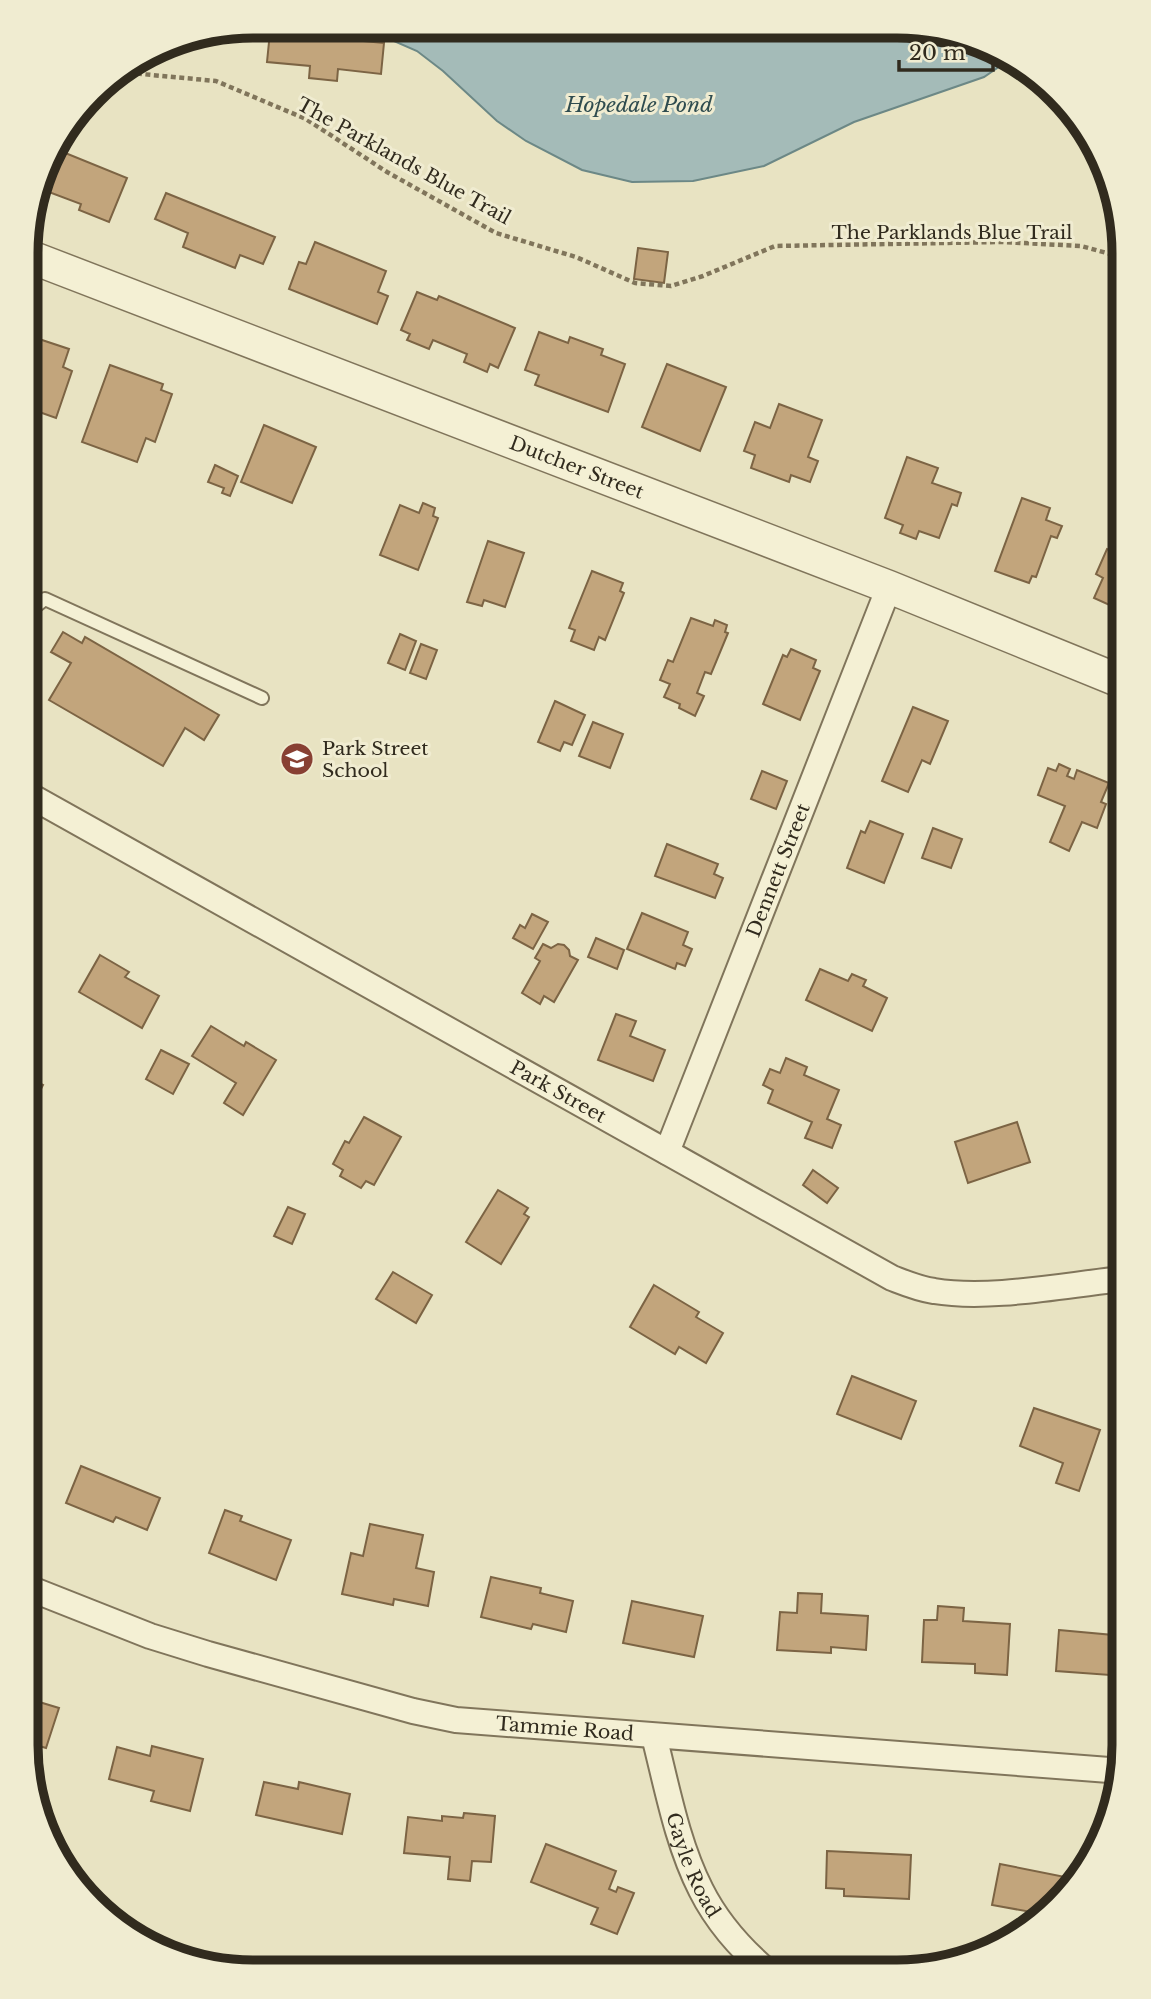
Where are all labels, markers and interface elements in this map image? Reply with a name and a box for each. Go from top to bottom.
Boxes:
scale bar [899,28,993,72]
text: 20 m [909,40,966,66]
water label: Hopedale Pond [564,92,713,118]
street label: The Parklands Blue Trail [293,93,515,229]
street label: The Parklands Blue Trail [832,221,1072,244]
street label: Dutcher Street [506,431,648,504]
place label: Park Street School [322,737,429,782]
school or university icon: Park Street School [278,740,316,778]
street label: Dennett Street [741,799,815,940]
street label: Park Street [506,1055,611,1128]
street label: Tammie Road [495,1712,635,1745]
street label: Gayle Road [662,1810,726,1922]

